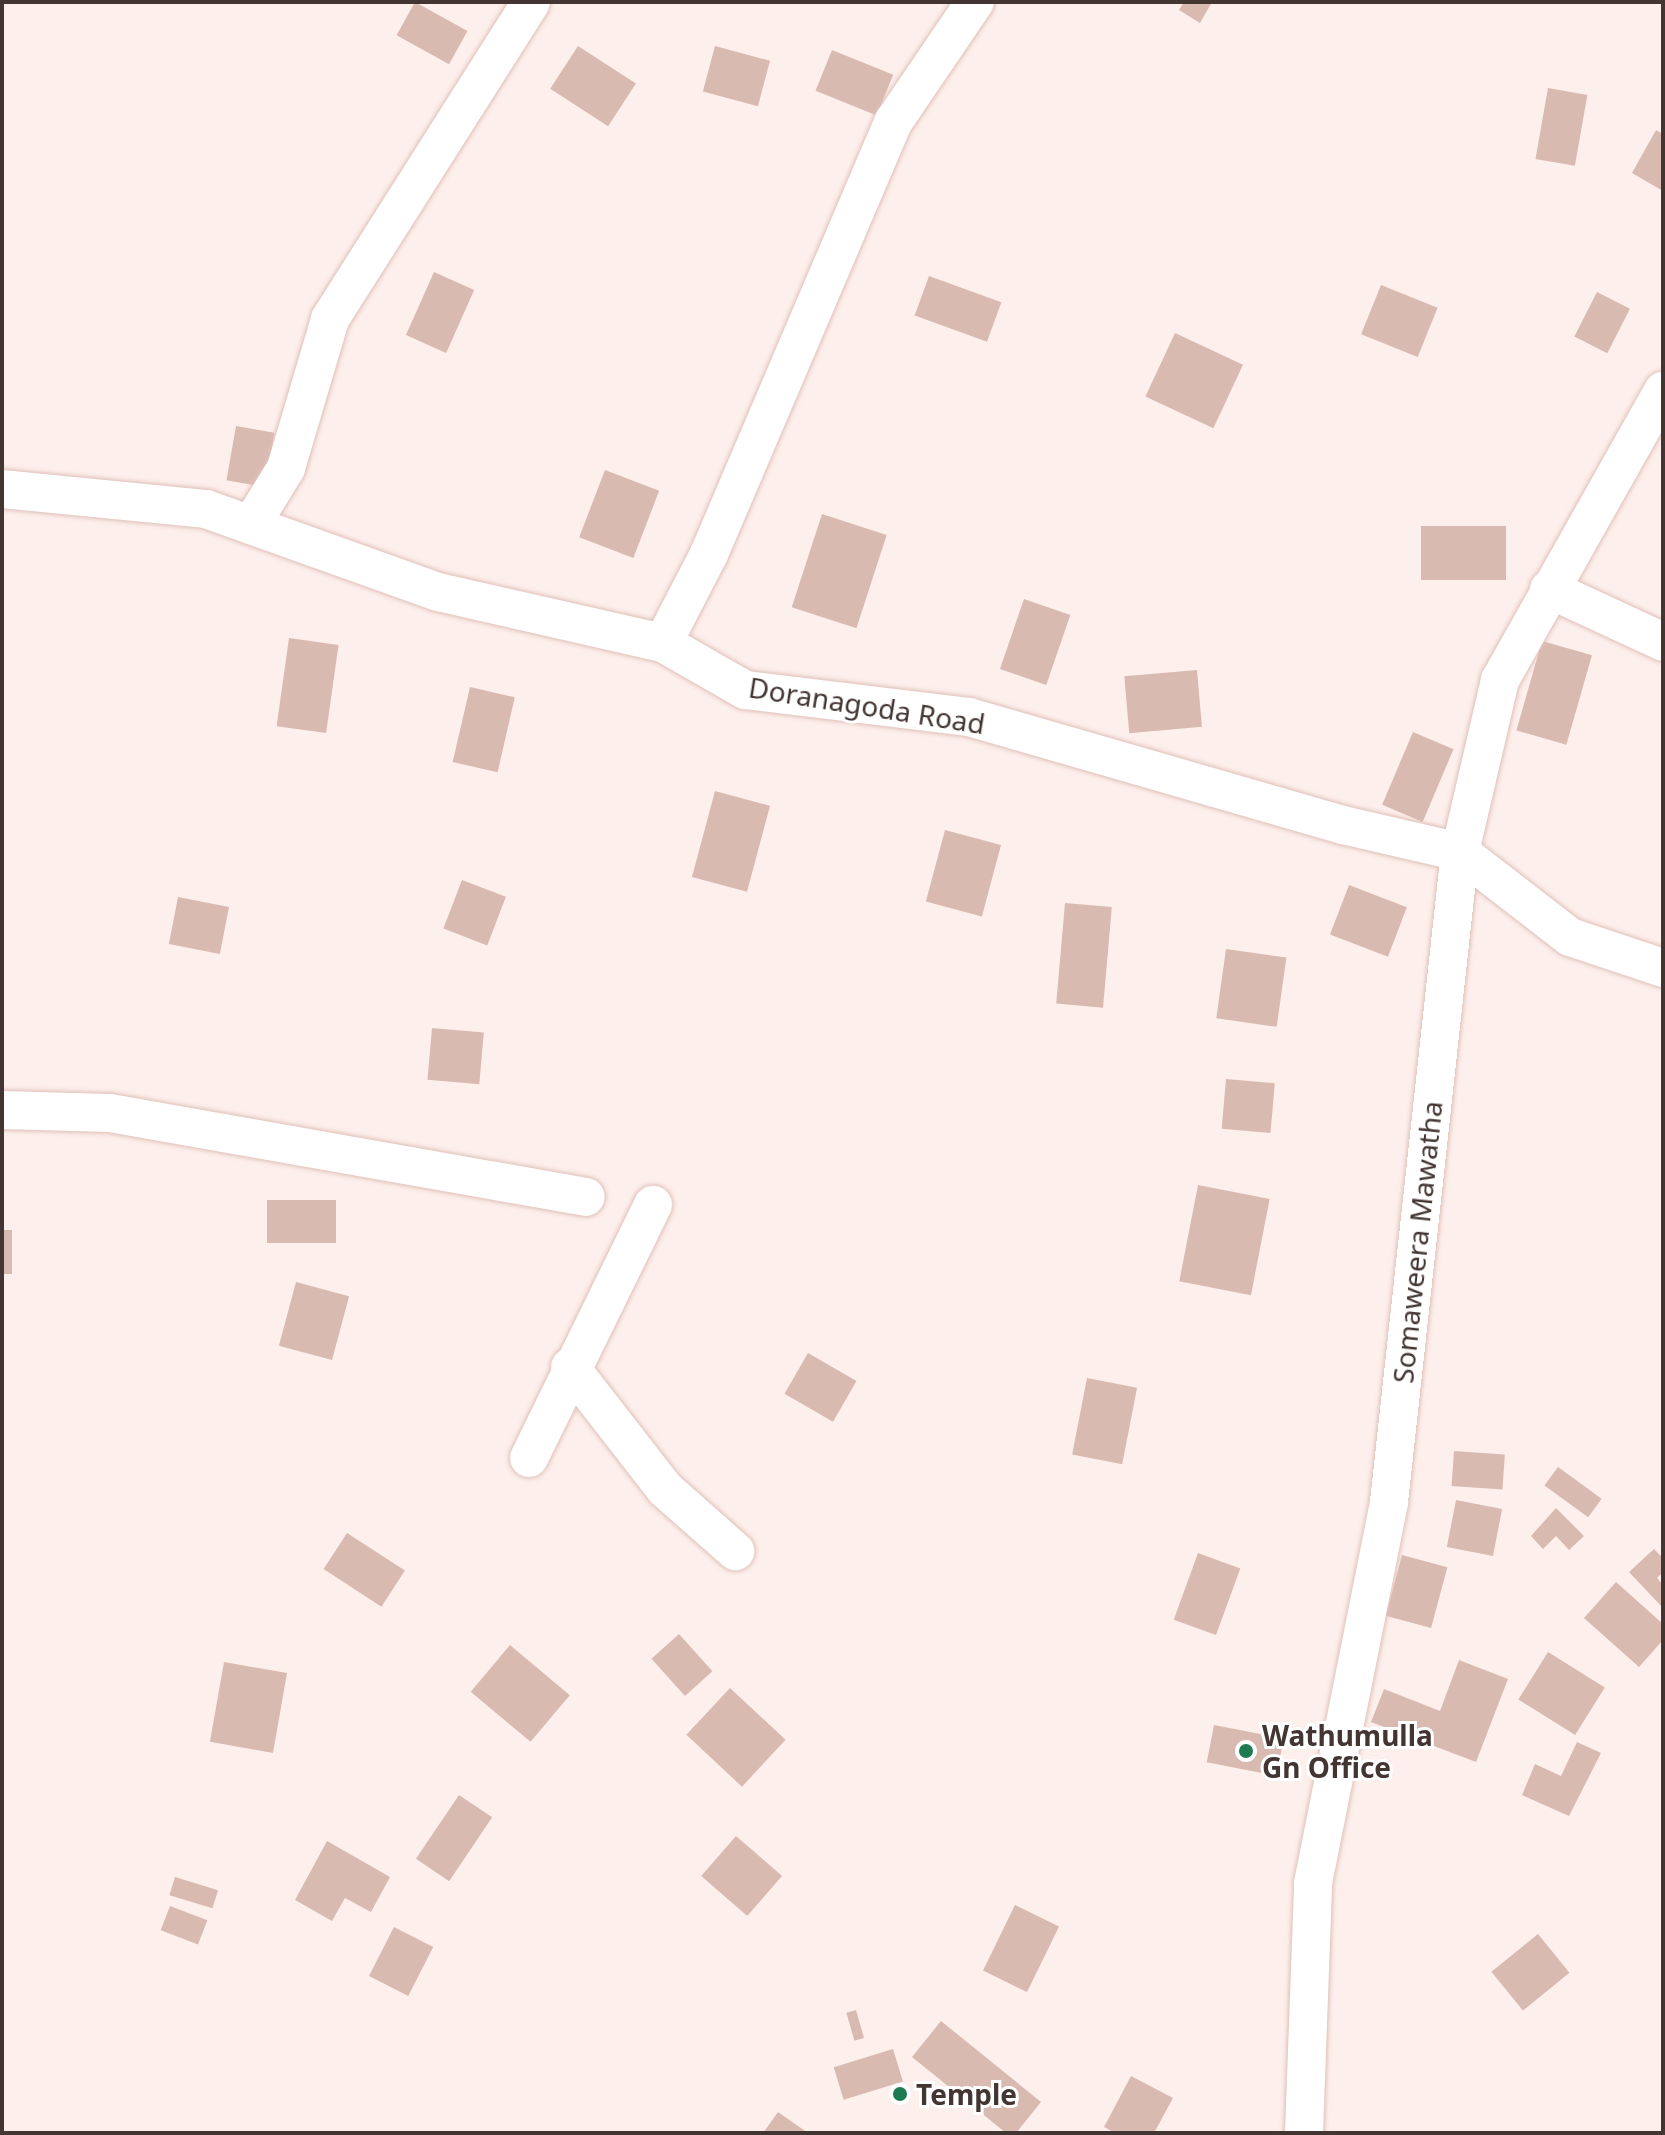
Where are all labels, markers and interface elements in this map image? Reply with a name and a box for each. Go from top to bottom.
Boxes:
street label: Doranagoda Road [746,670,988,740]
street label: Somaweera Mawatha [1385,1099,1449,1385]
place label: Wathumulla Gn Office [1262,1718,1433,1784]
marker: Wathumulla Gn Office [1237,1742,1255,1760]
place label: Temple [916,2077,1017,2111]
marker: Temple [891,2085,909,2103]

